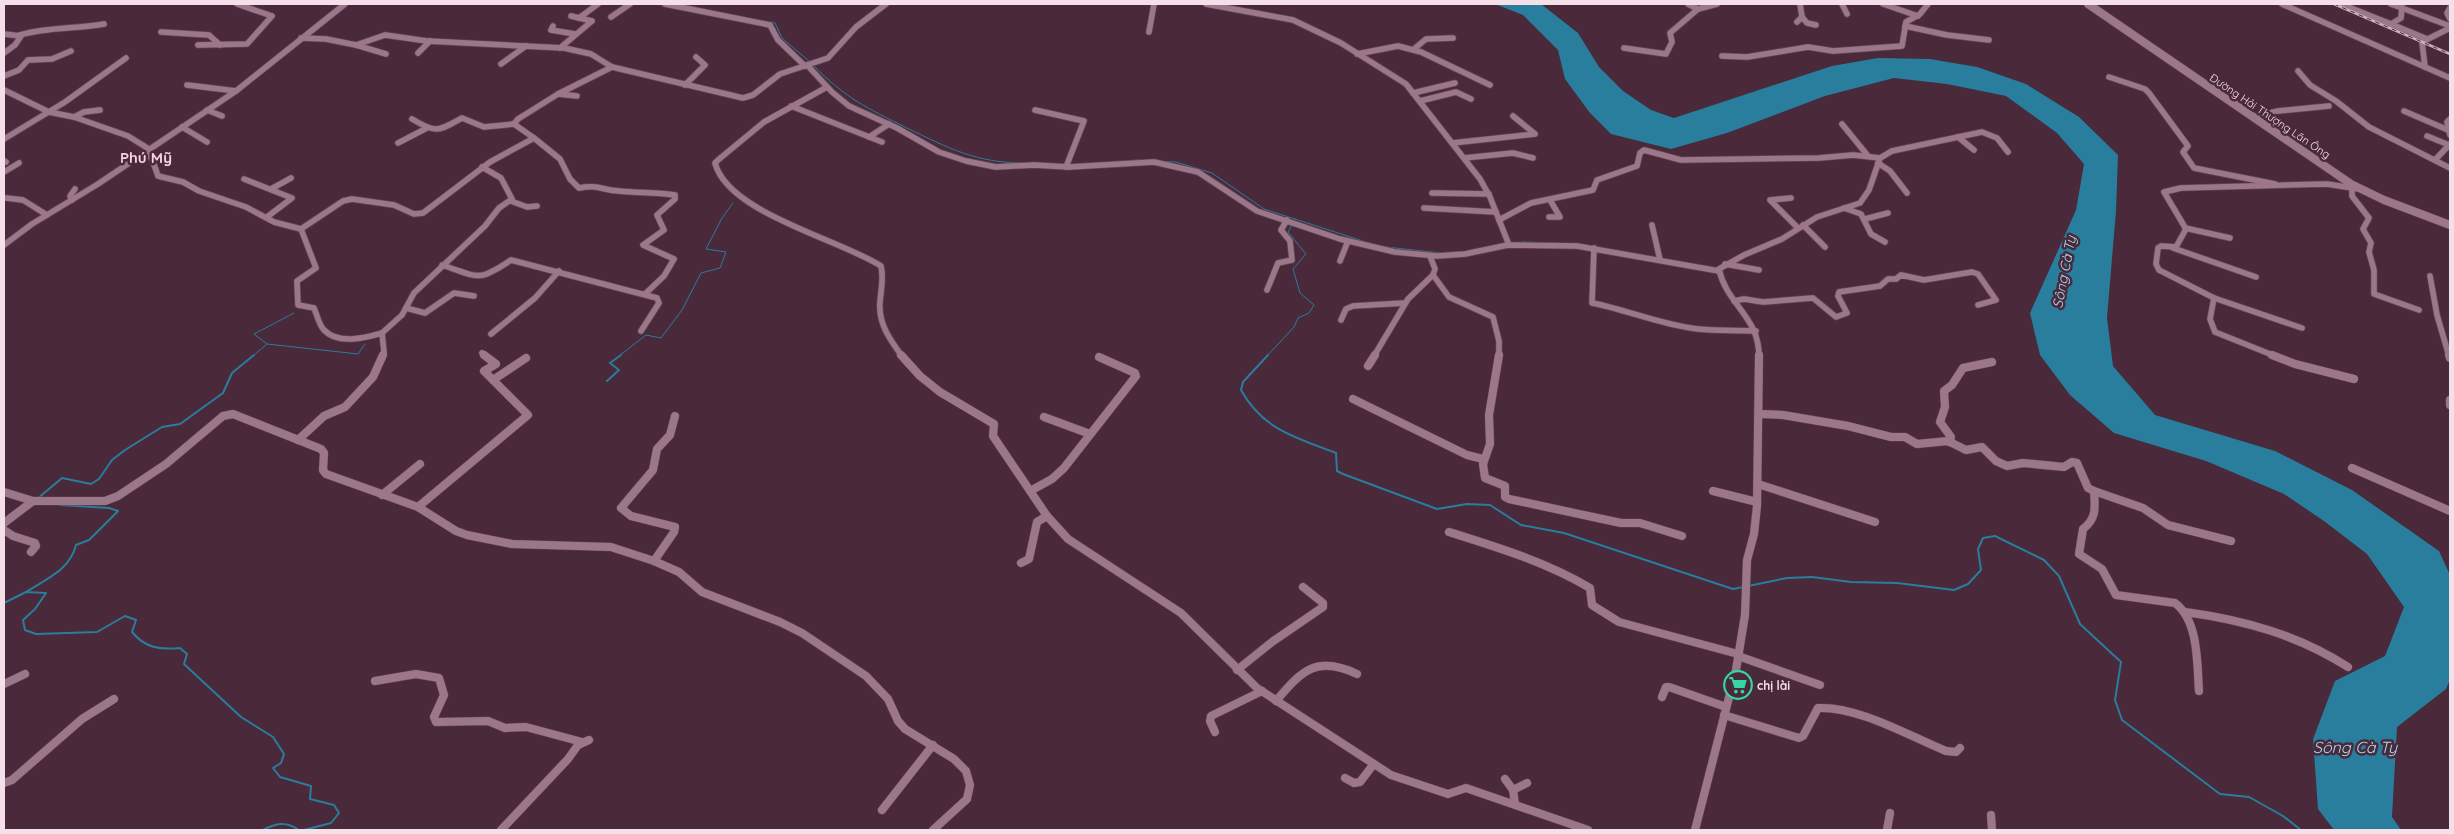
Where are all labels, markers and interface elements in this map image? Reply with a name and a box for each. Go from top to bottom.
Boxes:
street label: Đường Hải Thượng Lãn Ông [2207,70,2333,162]
district label: Phú Mỹ [120,148,172,167]
water label: Sông Cà Ty [2048,233,2080,310]
supermarket icon: chị lài [1723,670,1753,700]
place label: chị lài [1757,678,1790,693]
water label: Sông Cà Ty [2313,737,2398,757]

